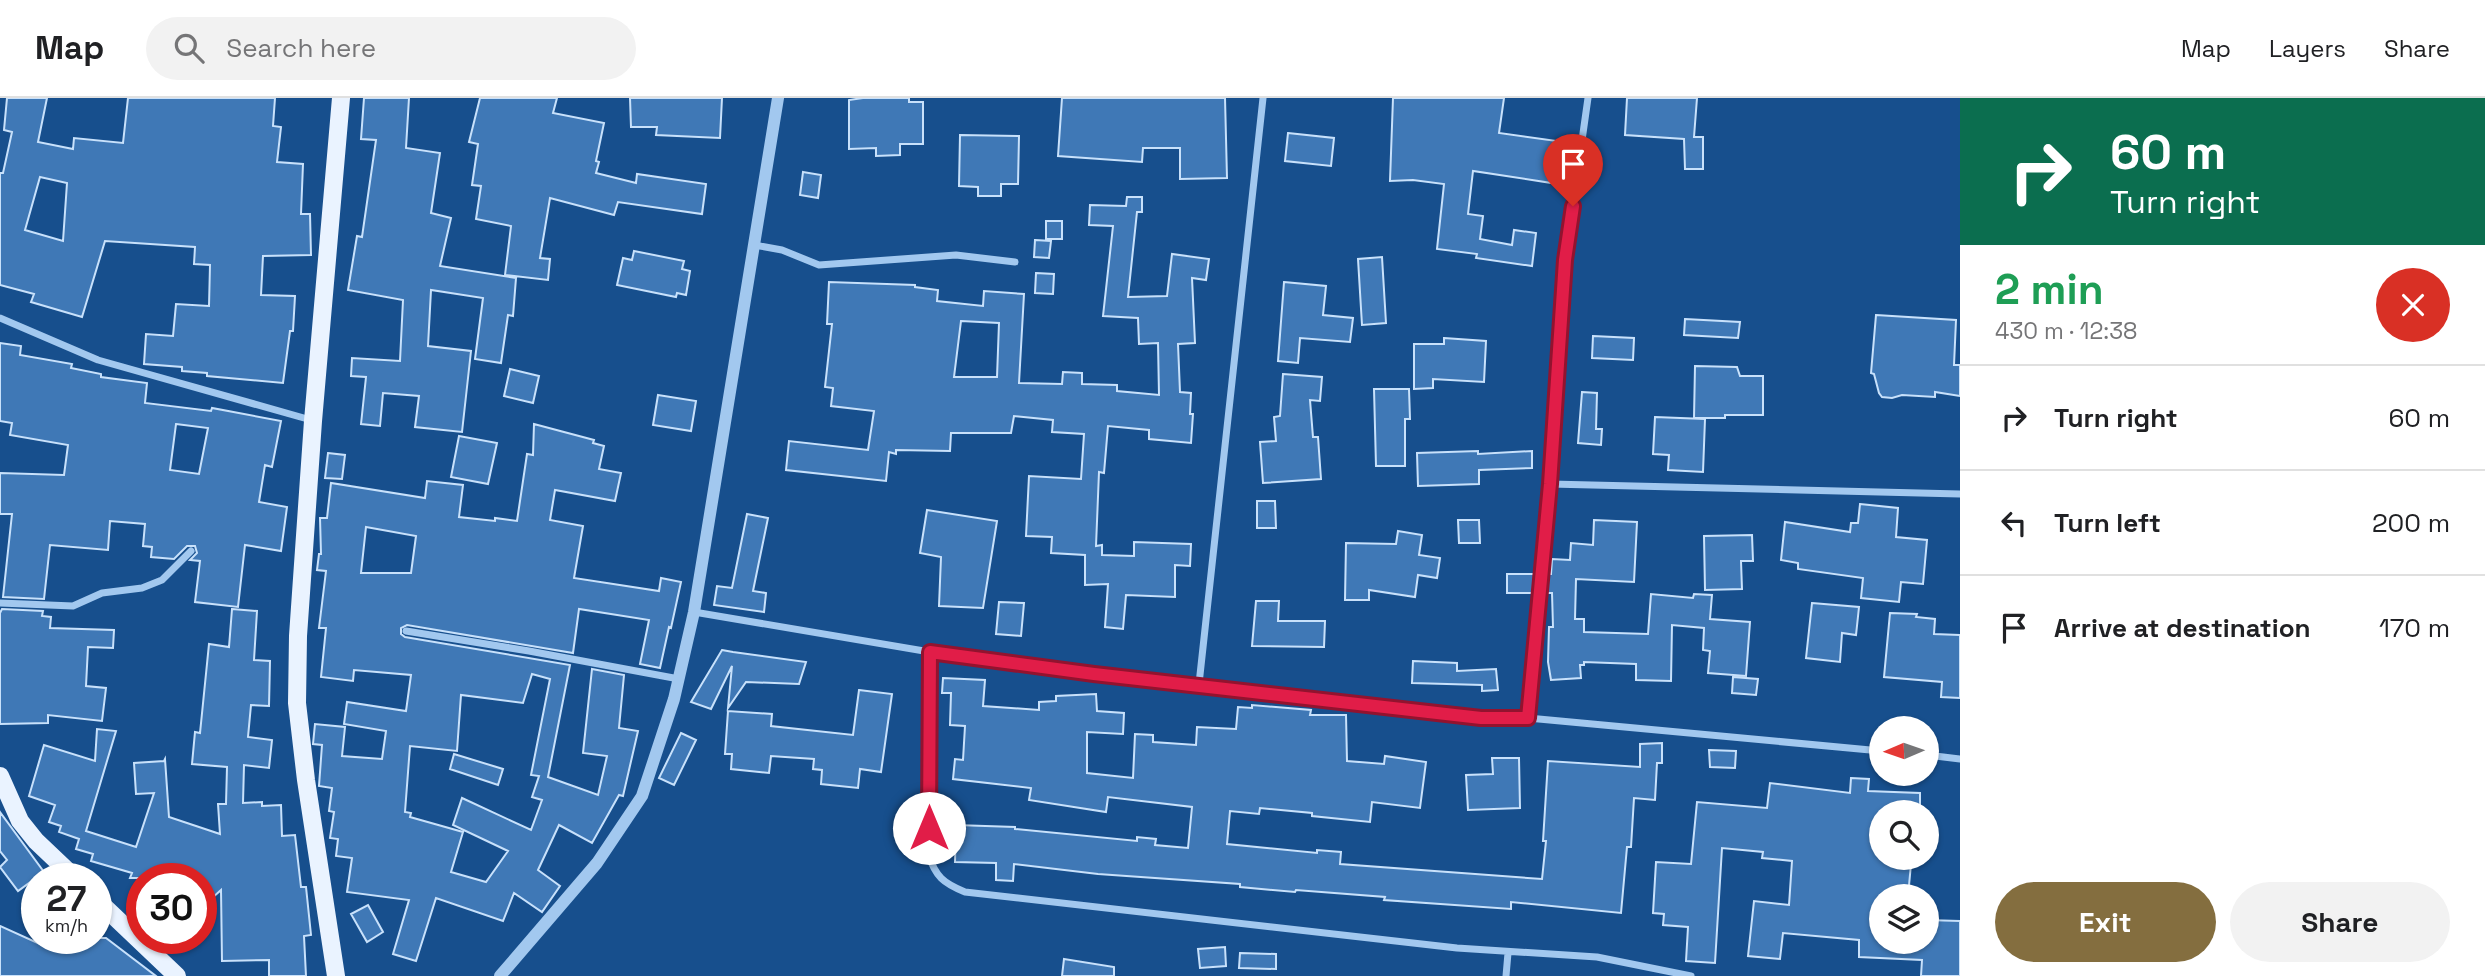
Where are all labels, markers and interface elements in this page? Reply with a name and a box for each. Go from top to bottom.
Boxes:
search box [146,17,636,80]
text: Map [35,27,104,69]
icon: search [170,29,208,67]
text: Search here [226,31,376,65]
text: Map [2181,33,2231,64]
text: Layers [2269,33,2346,64]
text: Share [2384,33,2450,64]
text: 60 m [2110,121,2226,183]
icon: right [1995,126,2086,217]
pin [1543,134,1603,206]
icon: arrive [1554,145,1592,183]
text: Turn right [2110,182,2260,222]
text: 2 min [1995,263,2104,316]
button: close [2376,268,2450,342]
text: 430 m · 12:38 [1995,316,2137,346]
icon: right [1995,399,2033,437]
text: Turn right [2054,401,2178,435]
text: 60 m [2388,401,2450,435]
icon: left [1995,504,2033,542]
text: Turn left [2054,506,2161,540]
text: 200 m [2372,506,2450,540]
icon: arrive [1995,609,2033,647]
text: Arrive at destination [2054,611,2311,645]
text: 170 m [2379,611,2450,645]
north arrow [1869,716,1939,786]
map controls [1869,716,1939,954]
position arrow [892,791,966,865]
button: search [1869,800,1939,870]
speed limit sign: 30 [126,863,217,954]
text: 27 [47,877,86,921]
button: Exit [1995,882,2216,962]
button: Share [2230,882,2450,962]
button: layers [1869,884,1939,954]
text: km/h [45,914,88,937]

